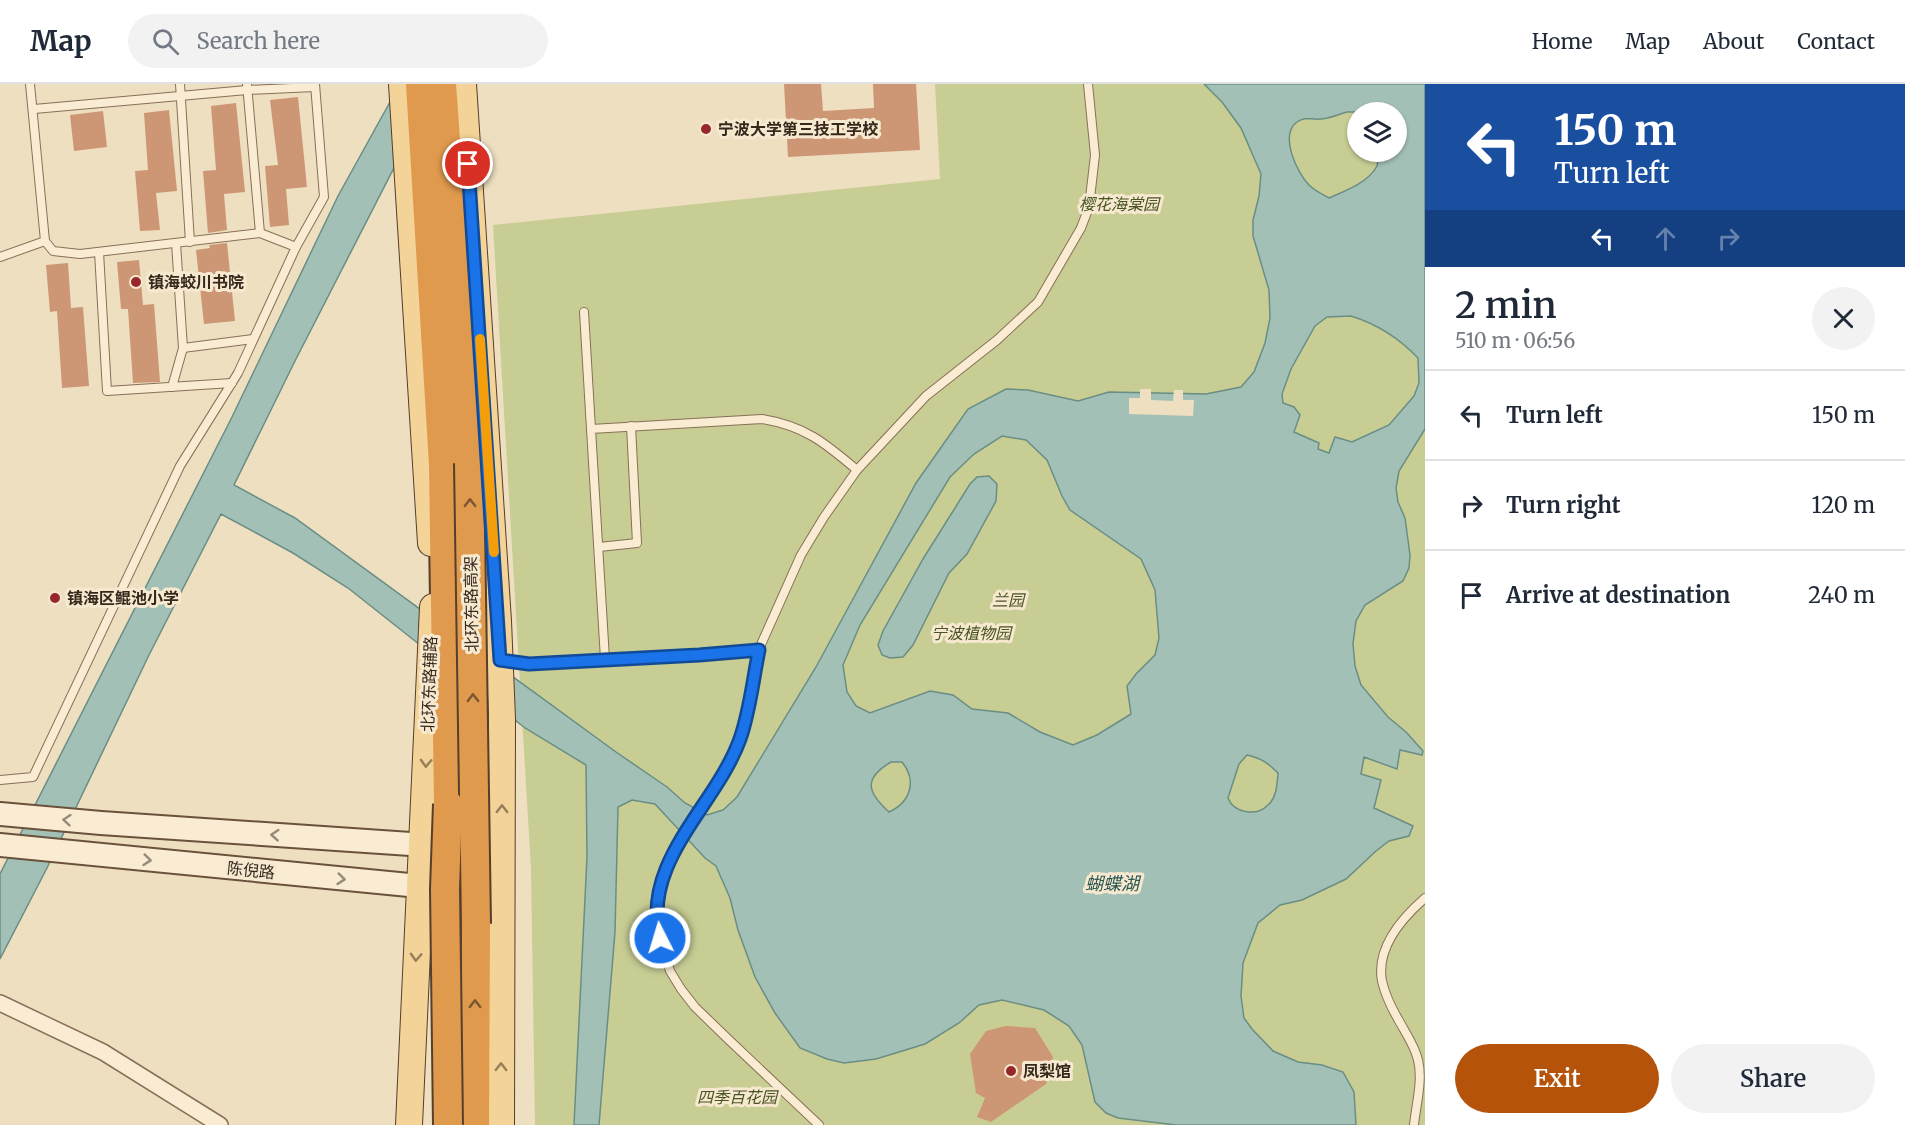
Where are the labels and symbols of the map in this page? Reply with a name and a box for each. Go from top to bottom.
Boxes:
place label: 宁波大学第三技工学校 [718,119,879,139]
marker: 宁波大学第三技工学校 [699,122,713,136]
pin [442,138,493,189]
park label: 樱花海棠园 [1079,194,1161,214]
place label: 镇海蛟川书院 [148,272,244,292]
marker: 镇海蛟川书院 [129,275,143,289]
one-way arrow [463,498,476,507]
street label: 北环东路高架 [460,556,482,652]
place label: 镇海区鲲池小学 [67,588,179,608]
park label: 兰园 [992,590,1026,610]
marker: 镇海区鲲池小学 [48,591,62,605]
park label: 宁波植物园 [931,623,1013,643]
street label: 北环东路辅路 [417,636,441,732]
one-way arrow [467,693,479,702]
one-way arrow [420,758,433,767]
one-way arrow [496,804,508,813]
one-way arrow [63,814,72,827]
one-way arrow [271,828,280,841]
one-way arrow [143,853,152,865]
street label: 陈倪路 [226,858,276,882]
one-way arrow [337,872,346,885]
water label: 蝴蝶湖 [1085,872,1142,895]
position arrow [628,906,692,970]
one-way arrow [410,953,423,962]
one-way arrow [469,999,481,1008]
place label: 凤梨馆 [1023,1061,1071,1081]
one-way arrow [495,1062,507,1071]
marker: 凤梨馆 [1004,1064,1018,1078]
park label: 四季百花园 [697,1087,779,1107]

